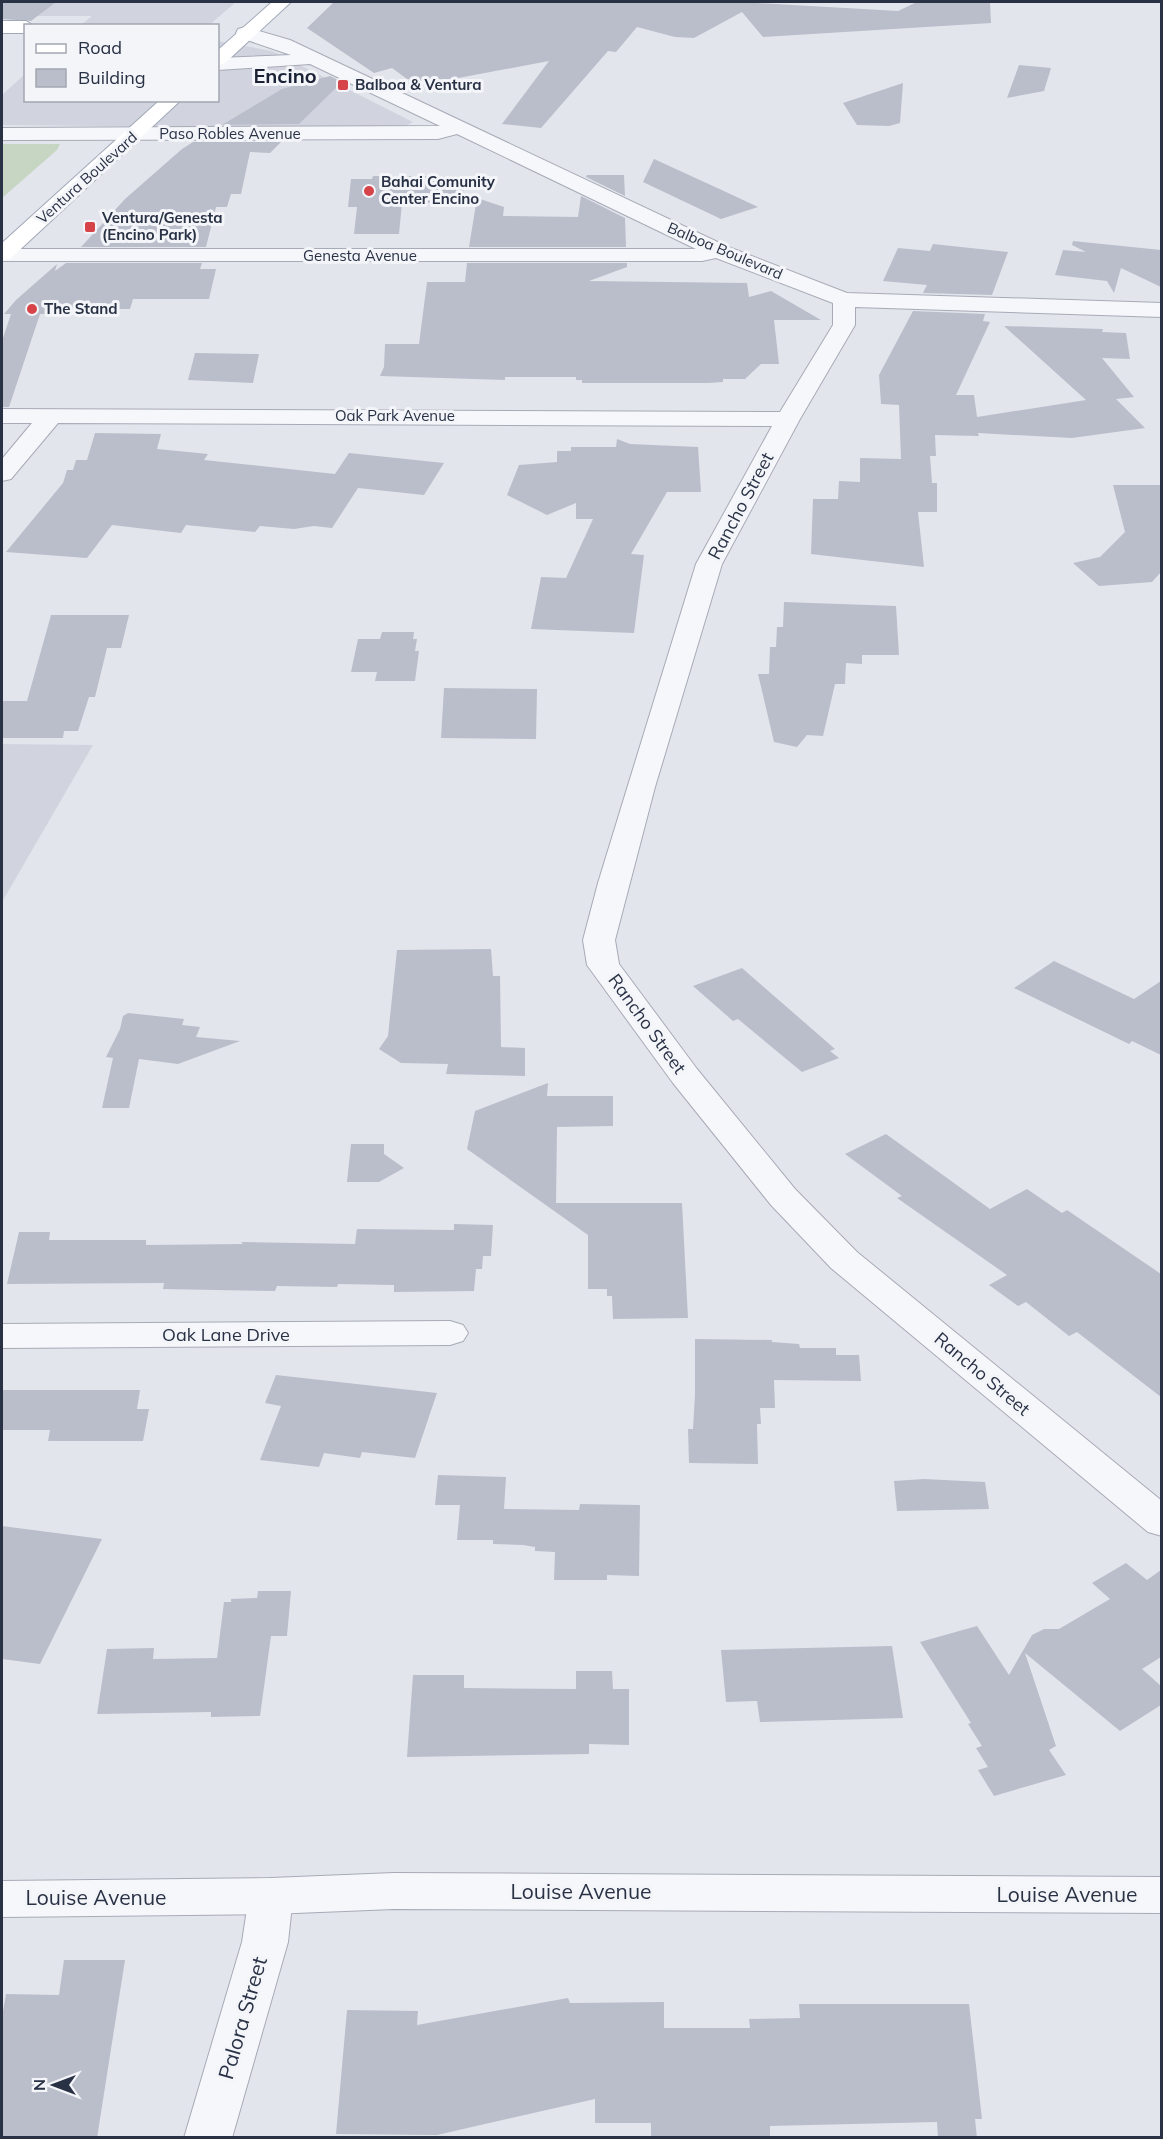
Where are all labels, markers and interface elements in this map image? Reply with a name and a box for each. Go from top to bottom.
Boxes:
legend [24,24,219,102]
text: Road [78,36,122,59]
district label: Encino [253,63,317,88]
text: Building [78,66,146,89]
place label: Balboa & Ventura [355,75,481,94]
marker: Balboa & Ventura [336,78,350,92]
street label: Paso Robles Avenue [159,124,301,143]
street label: Ventura Boulevard [32,127,141,228]
place label: Bahai Comunity Center Encino [381,172,496,208]
marker: Bahai Comunity Center Encino [362,184,376,198]
place label: Ventura/Genesta (Encino Park) [101,208,222,244]
street label: Balboa Boulevard [665,218,786,283]
marker: Ventura/Genesta (Encino Park) [83,220,97,234]
street label: Genesta Avenue [303,246,417,265]
place label: The Stand [44,299,118,318]
marker: The Stand [25,302,39,316]
street label: Oak Park Avenue [335,406,455,425]
street label: Rancho Street [703,448,778,563]
street label: Rancho Street [603,969,691,1078]
street label: Oak Lane Drive [162,1323,290,1346]
street label: Rancho Street [930,1327,1035,1420]
street label: Louise Avenue [511,1878,651,1904]
street label: Louise Avenue [997,1881,1137,1907]
street label: Louise Avenue [26,1884,166,1910]
street label: Palora Street [212,1953,272,2082]
north arrow [24,2055,84,2115]
text: N [29,2079,49,2091]

